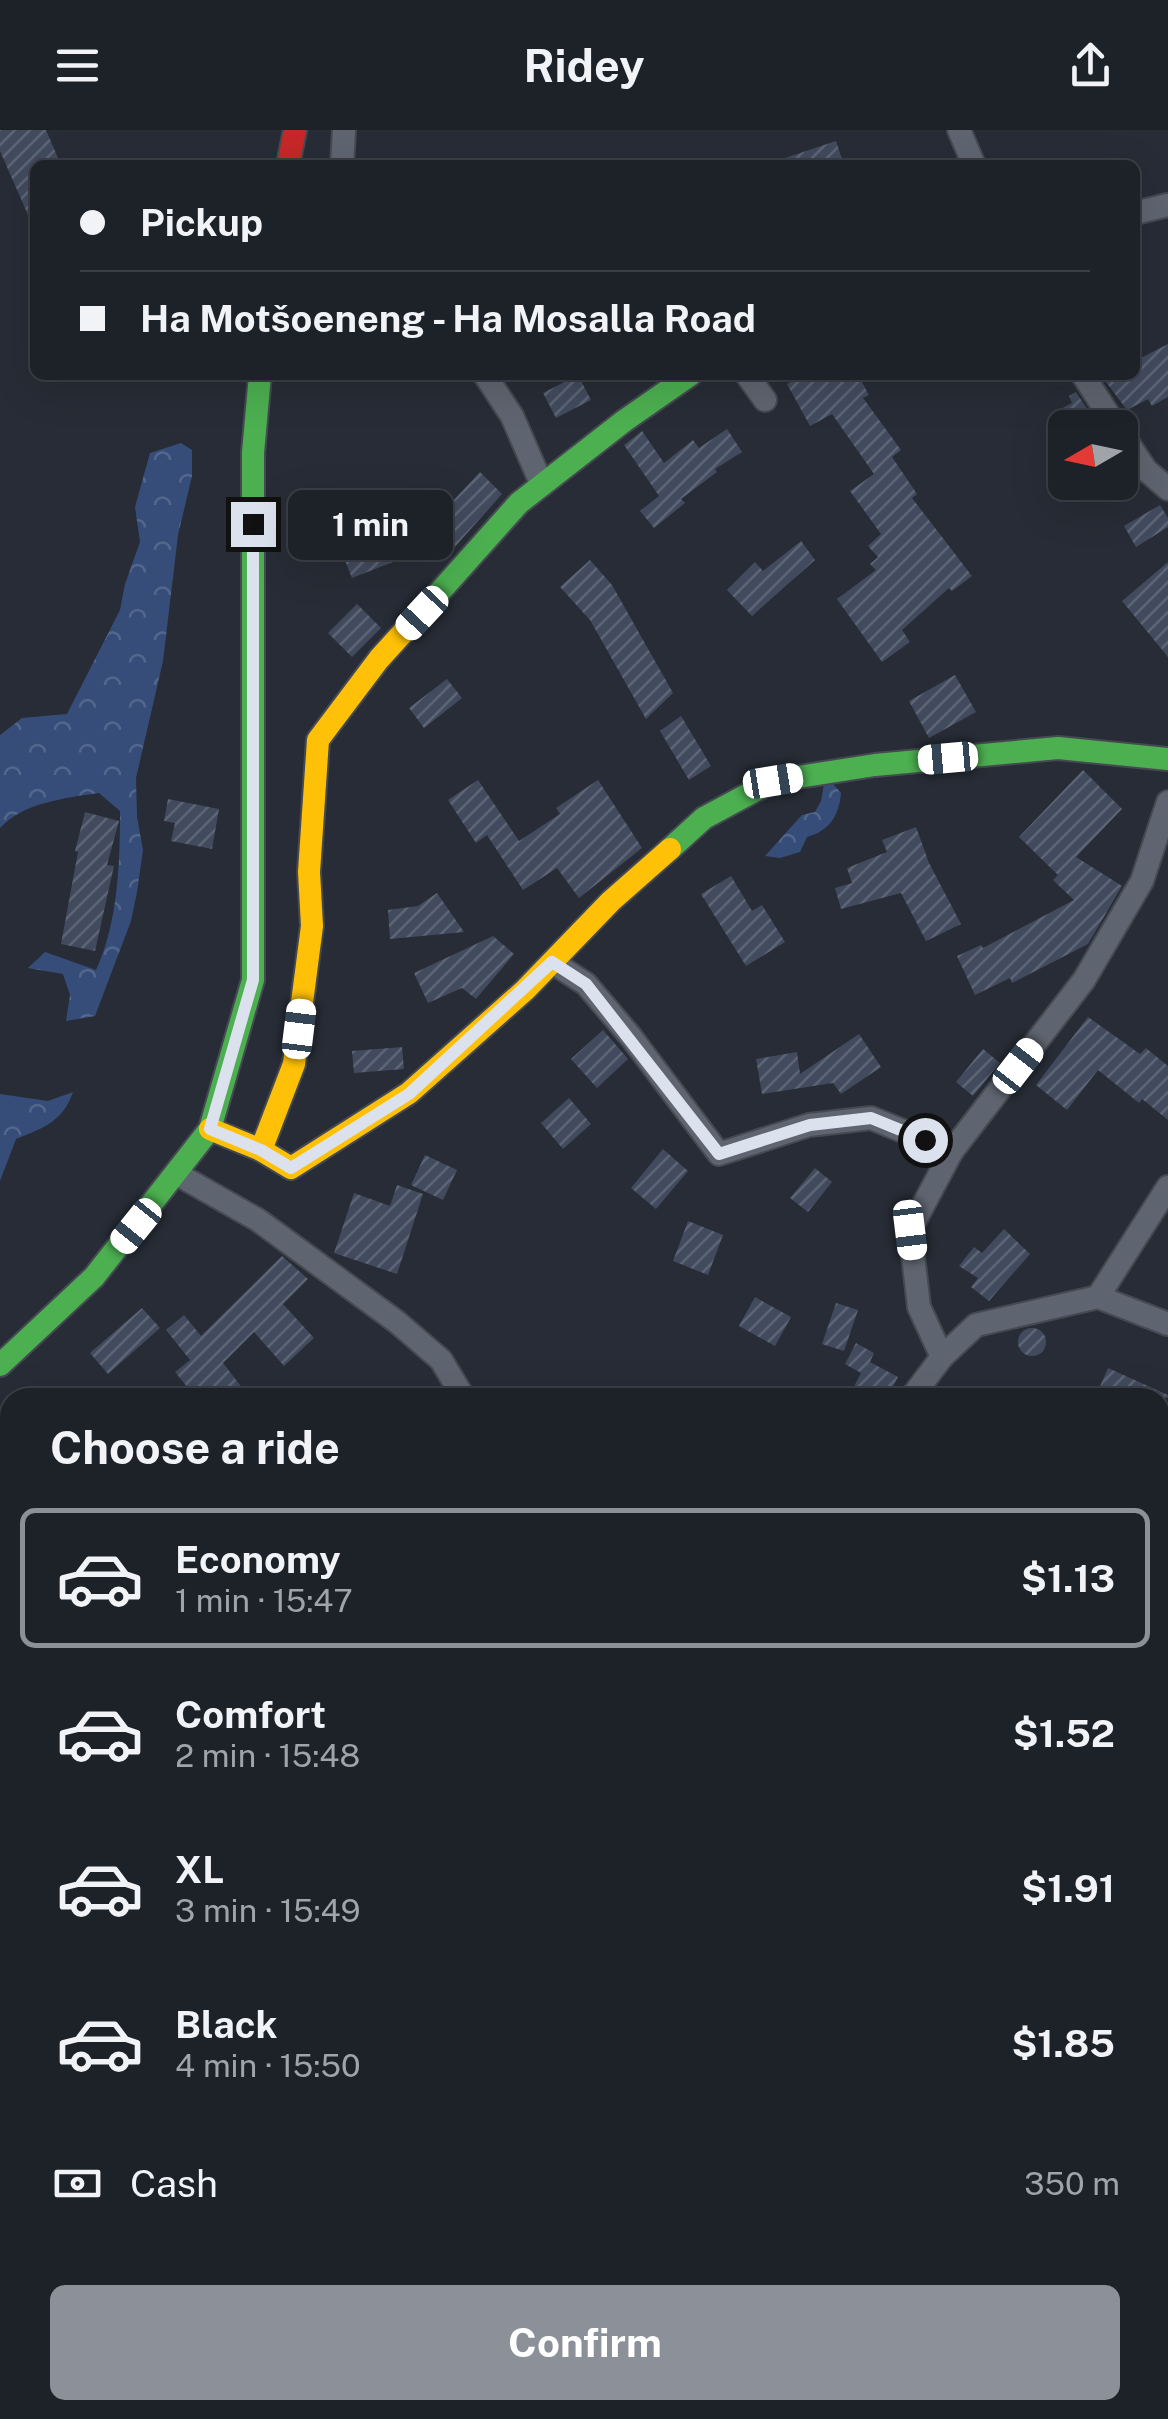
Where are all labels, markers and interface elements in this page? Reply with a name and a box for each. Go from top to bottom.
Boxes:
icon: menu [50,38,105,93]
icon: share [1063,38,1118,93]
text: Ridey [523,39,645,92]
text: Pickup [140,200,263,245]
text: Ha Motšoeneng - Ha Mosalla Road [140,296,756,341]
north arrow [1048,410,1138,500]
map controls [1048,410,1138,500]
callout: 1 min [288,489,453,559]
route end [231,502,276,547]
text: 1 min [332,506,409,543]
car [391,581,453,645]
car [917,740,979,776]
car [741,761,805,801]
car [280,997,318,1061]
car [988,1033,1048,1099]
route start [903,1118,948,1163]
car [105,1193,167,1259]
car [891,1198,929,1262]
text: Choose a ride [50,1421,340,1474]
icon: car [55,1533,145,1623]
text: Economy [175,1537,341,1582]
text: $1.13 [1021,1556,1115,1601]
text: 1 min · 15:47 [175,1582,353,1619]
icon: car [55,1688,145,1778]
text: Comfort [175,1692,326,1737]
text: $1.52 [1013,1711,1115,1756]
text: 2 min · 15:48 [175,1737,360,1774]
icon: car [55,1843,145,1933]
text: XL [175,1847,224,1892]
text: $1.91 [1021,1866,1115,1911]
text: 3 min · 15:49 [175,1892,361,1929]
icon: car [55,1998,145,2088]
text: Black [175,2002,278,2047]
text: $1.85 [1011,2021,1115,2066]
text: 4 min · 15:50 [175,2047,361,2084]
icon: cash [50,2156,105,2211]
text: Cash [130,2161,218,2206]
text: 350 m [1024,2165,1120,2202]
button: Confirm [50,2285,1120,2400]

